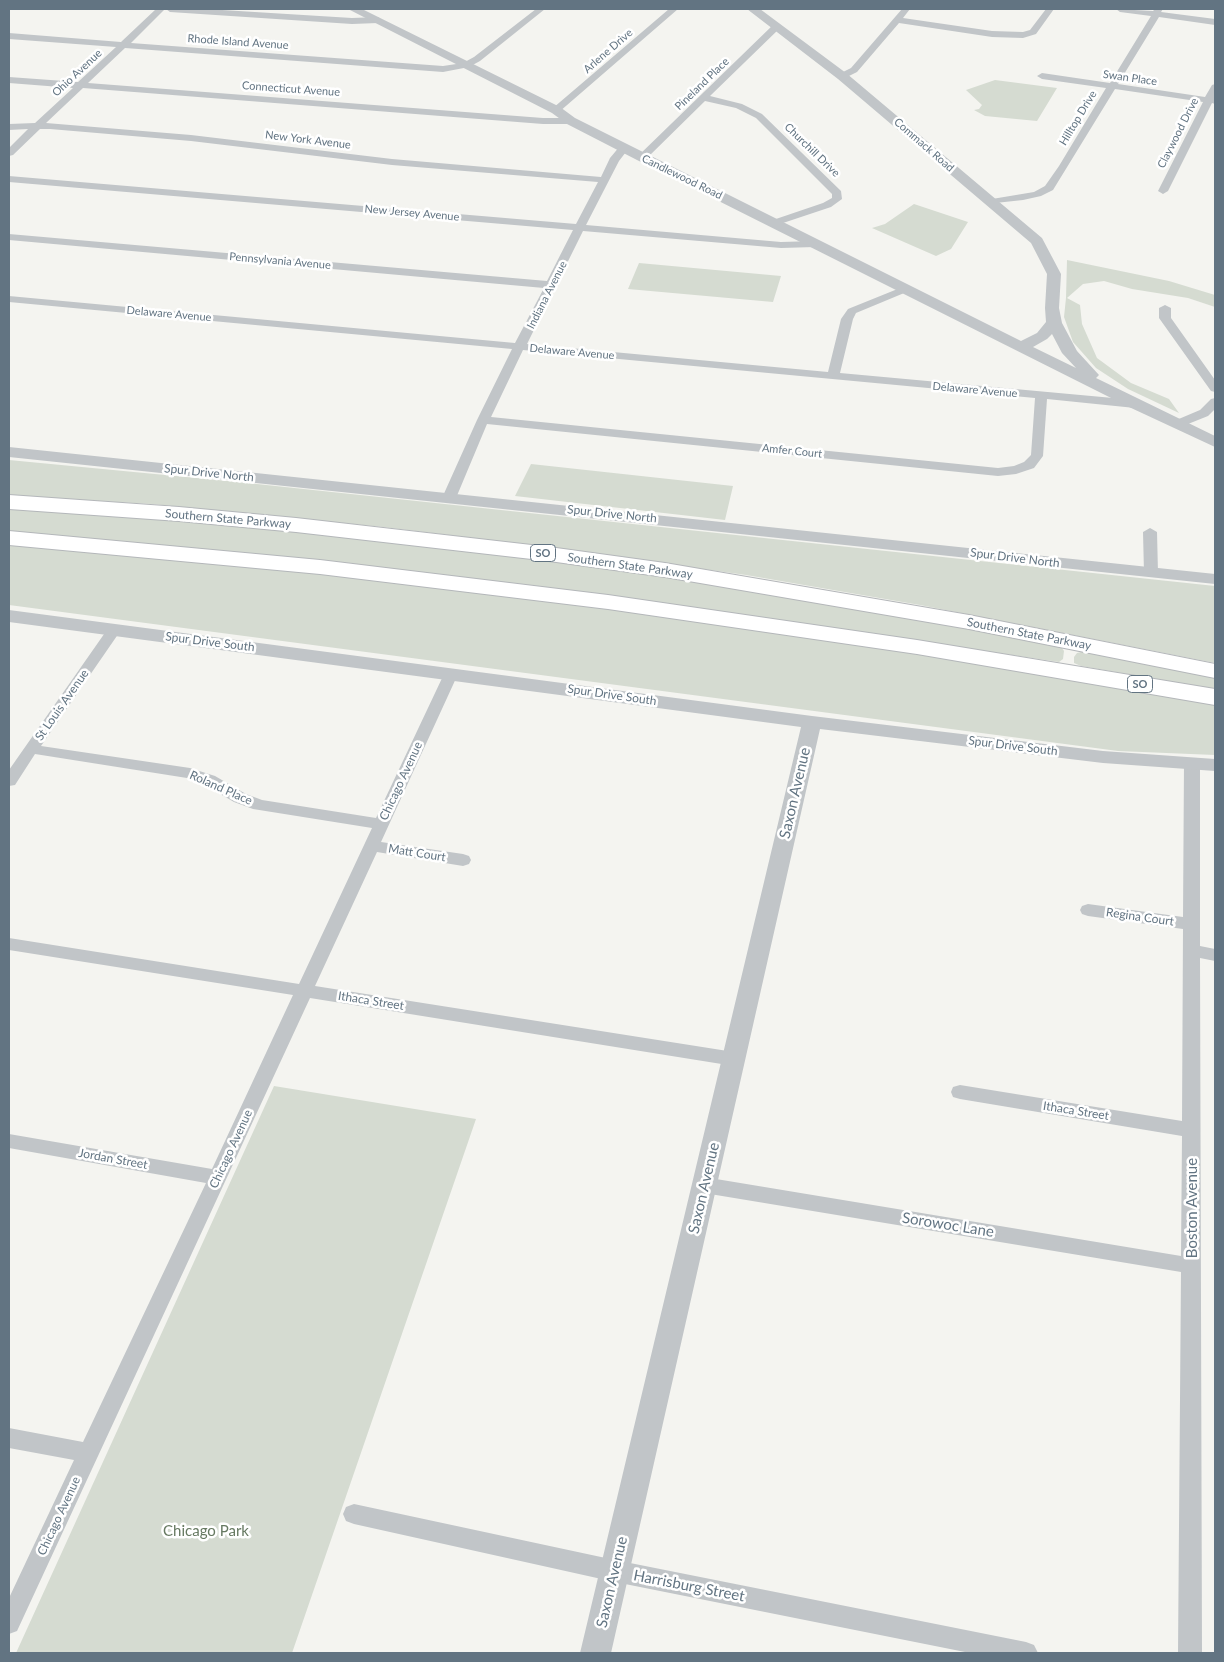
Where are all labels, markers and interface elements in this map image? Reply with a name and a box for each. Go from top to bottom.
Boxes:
street label: Arlene Drive [581,26,635,76]
street label: Rhode Island Avenue [187,32,289,52]
street label: Ohio Avenue [49,47,105,99]
street label: Pineland Place [672,55,732,113]
street label: Swan Place [1102,68,1158,88]
street label: Connecticut Avenue [242,79,340,99]
street label: Hilltop Drive [1057,88,1099,148]
street label: Claywood Drive [1155,96,1201,170]
street label: Commack Road [891,115,957,175]
street label: Churchill Drive [782,120,842,180]
street label: New York Avenue [264,128,352,152]
street label: Candlewood Road [640,152,724,202]
street label: New Jersey Avenue [364,202,460,224]
street label: Pennsylvania Avenue [229,250,331,272]
street label: Indiana Avenue [524,259,570,331]
street label: Delaware Avenue [126,304,212,324]
street label: Delaware Avenue [529,342,615,362]
street label: Delaware Avenue [932,380,1018,400]
street label: Amfer Court [761,441,823,461]
street label: Spur Drive North [163,461,255,485]
street label: Spur Drive North [566,502,658,526]
street label: Southern State Parkway [164,506,292,532]
road number: SO [530,544,556,562]
street label: Spur Drive North [969,545,1061,571]
street label: Southern State Parkway [566,550,694,582]
street label: Southern State Parkway [966,615,1092,653]
street label: Spur Drive South [165,629,255,655]
street label: St Louis Avenue [32,667,92,743]
road number: SO [1128,676,1152,692]
street label: Spur Drive South [566,682,658,708]
street label: Spur Drive South [968,733,1058,759]
street label: Chicago Avenue [377,739,425,823]
street label: Saxon Avenue [776,746,814,840]
street label: Roland Place [187,768,255,808]
street label: Matt Court [387,841,447,865]
street label: Regina Court [1105,905,1175,929]
street label: Ithaca Street [337,989,405,1013]
street label: Ithaca Street [1042,1099,1110,1123]
street label: Chicago Avenue [207,1107,255,1191]
street label: Saxon Avenue [685,1141,723,1235]
street label: Jordan Street [77,1146,149,1172]
street label: Boston Avenue [1183,1158,1201,1258]
street label: Sorowoc Lane [901,1209,995,1241]
street label: Chicago Avenue [35,1474,83,1558]
park label: Chicago Park [163,1522,249,1540]
street label: Saxon Avenue [593,1535,631,1629]
street label: Harrisburg Street [632,1566,746,1606]

